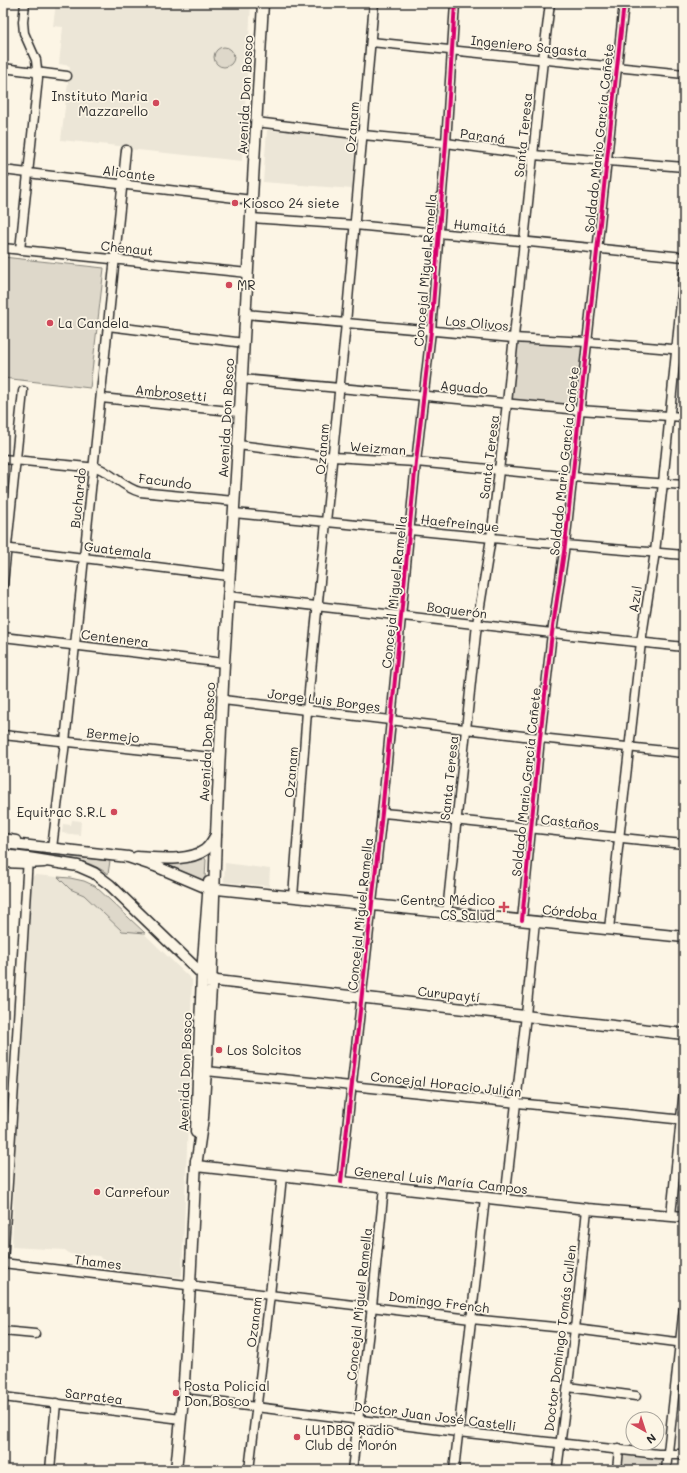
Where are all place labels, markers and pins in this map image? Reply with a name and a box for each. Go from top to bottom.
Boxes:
place label: Instituto Maria Mazzarello [52,87,148,119]
marker: Instituto Maria Mazzarello [151,98,161,108]
place label: Kiosco 24 siete [243,194,340,211]
marker: Kiosco 24 siete [230,198,240,208]
place label: MR [237,276,256,293]
marker: MR [224,280,234,290]
place label: La Candela [58,314,129,331]
marker: La Candela [45,318,55,328]
place label: Equitrac S.R.L [17,803,106,820]
marker: Equitrac S.R.L [109,807,119,817]
place label: Centro Médico CS Salud [400,891,495,923]
marker: Centro Médico CS Salud [498,901,510,913]
place label: Los Solcitos [227,1041,302,1058]
marker: Los Solcitos [214,1045,224,1055]
place label: Carrefour [105,1183,170,1200]
marker: Carrefour [92,1187,102,1197]
place label: Posta Policial Don Bosco [184,1377,270,1409]
marker: Posta Policial Don Bosco [171,1388,181,1398]
place label: LU1DBQ Radio Club de Morón [305,1421,397,1453]
marker: LU1DBQ Radio Club de Morón [292,1432,302,1442]

